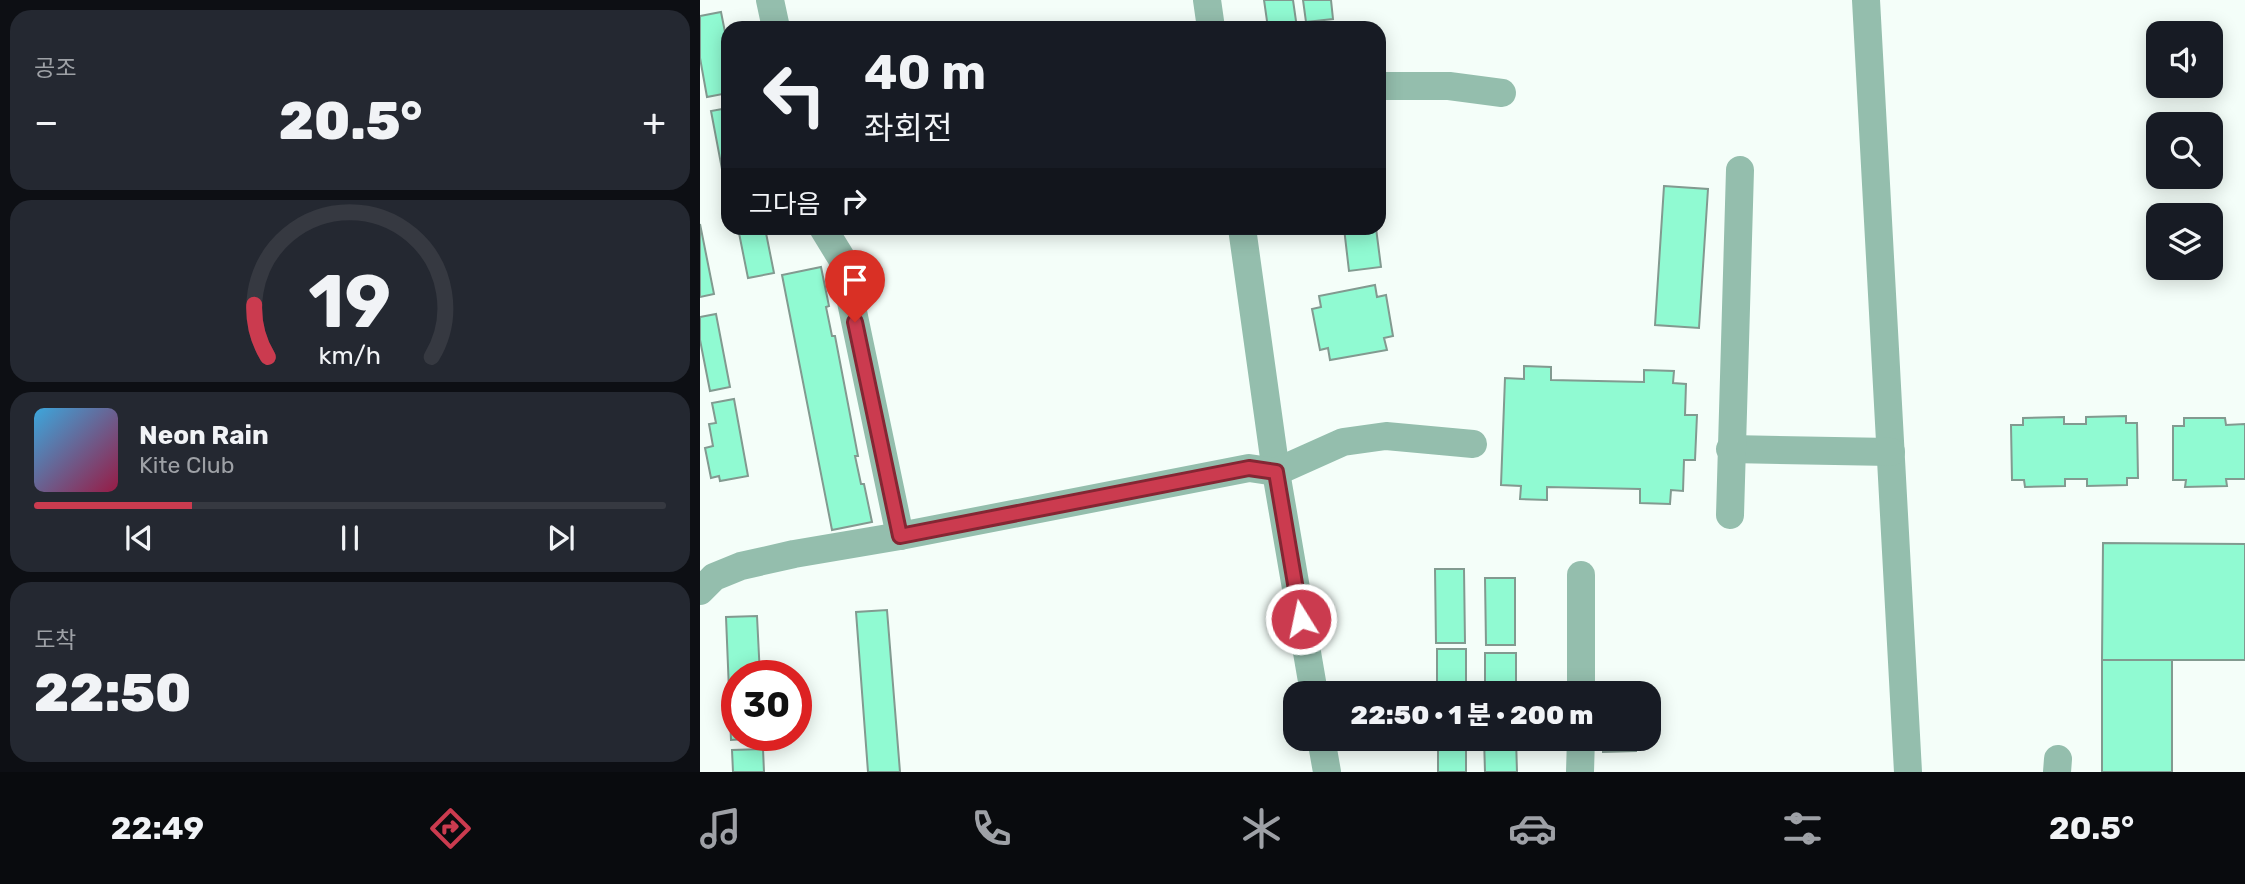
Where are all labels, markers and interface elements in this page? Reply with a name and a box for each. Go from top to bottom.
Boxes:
map controls [2146,21,2223,280]
button: sound [2146,21,2223,98]
text: 40 m [864,43,986,101]
icon: left [749,49,840,140]
text: 공조 [34,54,76,82]
text: 20.5° [279,90,422,152]
text: − [34,99,59,145]
text: + [642,99,666,145]
text: 좌회전 [864,109,952,147]
button: search [2146,112,2223,189]
icon: right [835,182,873,220]
text: 그다음 [749,189,821,220]
button: layers [2146,203,2223,280]
pin [825,250,885,322]
text: 19 [309,259,391,345]
icon: arrive [836,261,874,299]
text: km/h [319,341,381,370]
text: Neon Rain [139,420,269,451]
text: Kite Club [139,451,234,479]
icon: previous [120,519,158,557]
icon: pause [331,519,369,557]
icon: next [542,519,580,557]
position arrow [1264,582,1338,656]
text: 도착 [34,626,76,654]
speed limit sign: 30 [721,660,812,751]
text: 22:50 [34,662,191,724]
text: 22:50 · 1 분 · 200 m [1351,700,1593,731]
icon: directions [426,804,475,853]
icon: music [696,804,745,853]
icon: phone [967,804,1016,853]
icon: climate [1237,804,1286,853]
icon: car [1508,804,1557,853]
icon: filters [1778,804,1827,853]
text: 22:49 [111,809,204,847]
text: 20.5° [2049,809,2134,847]

